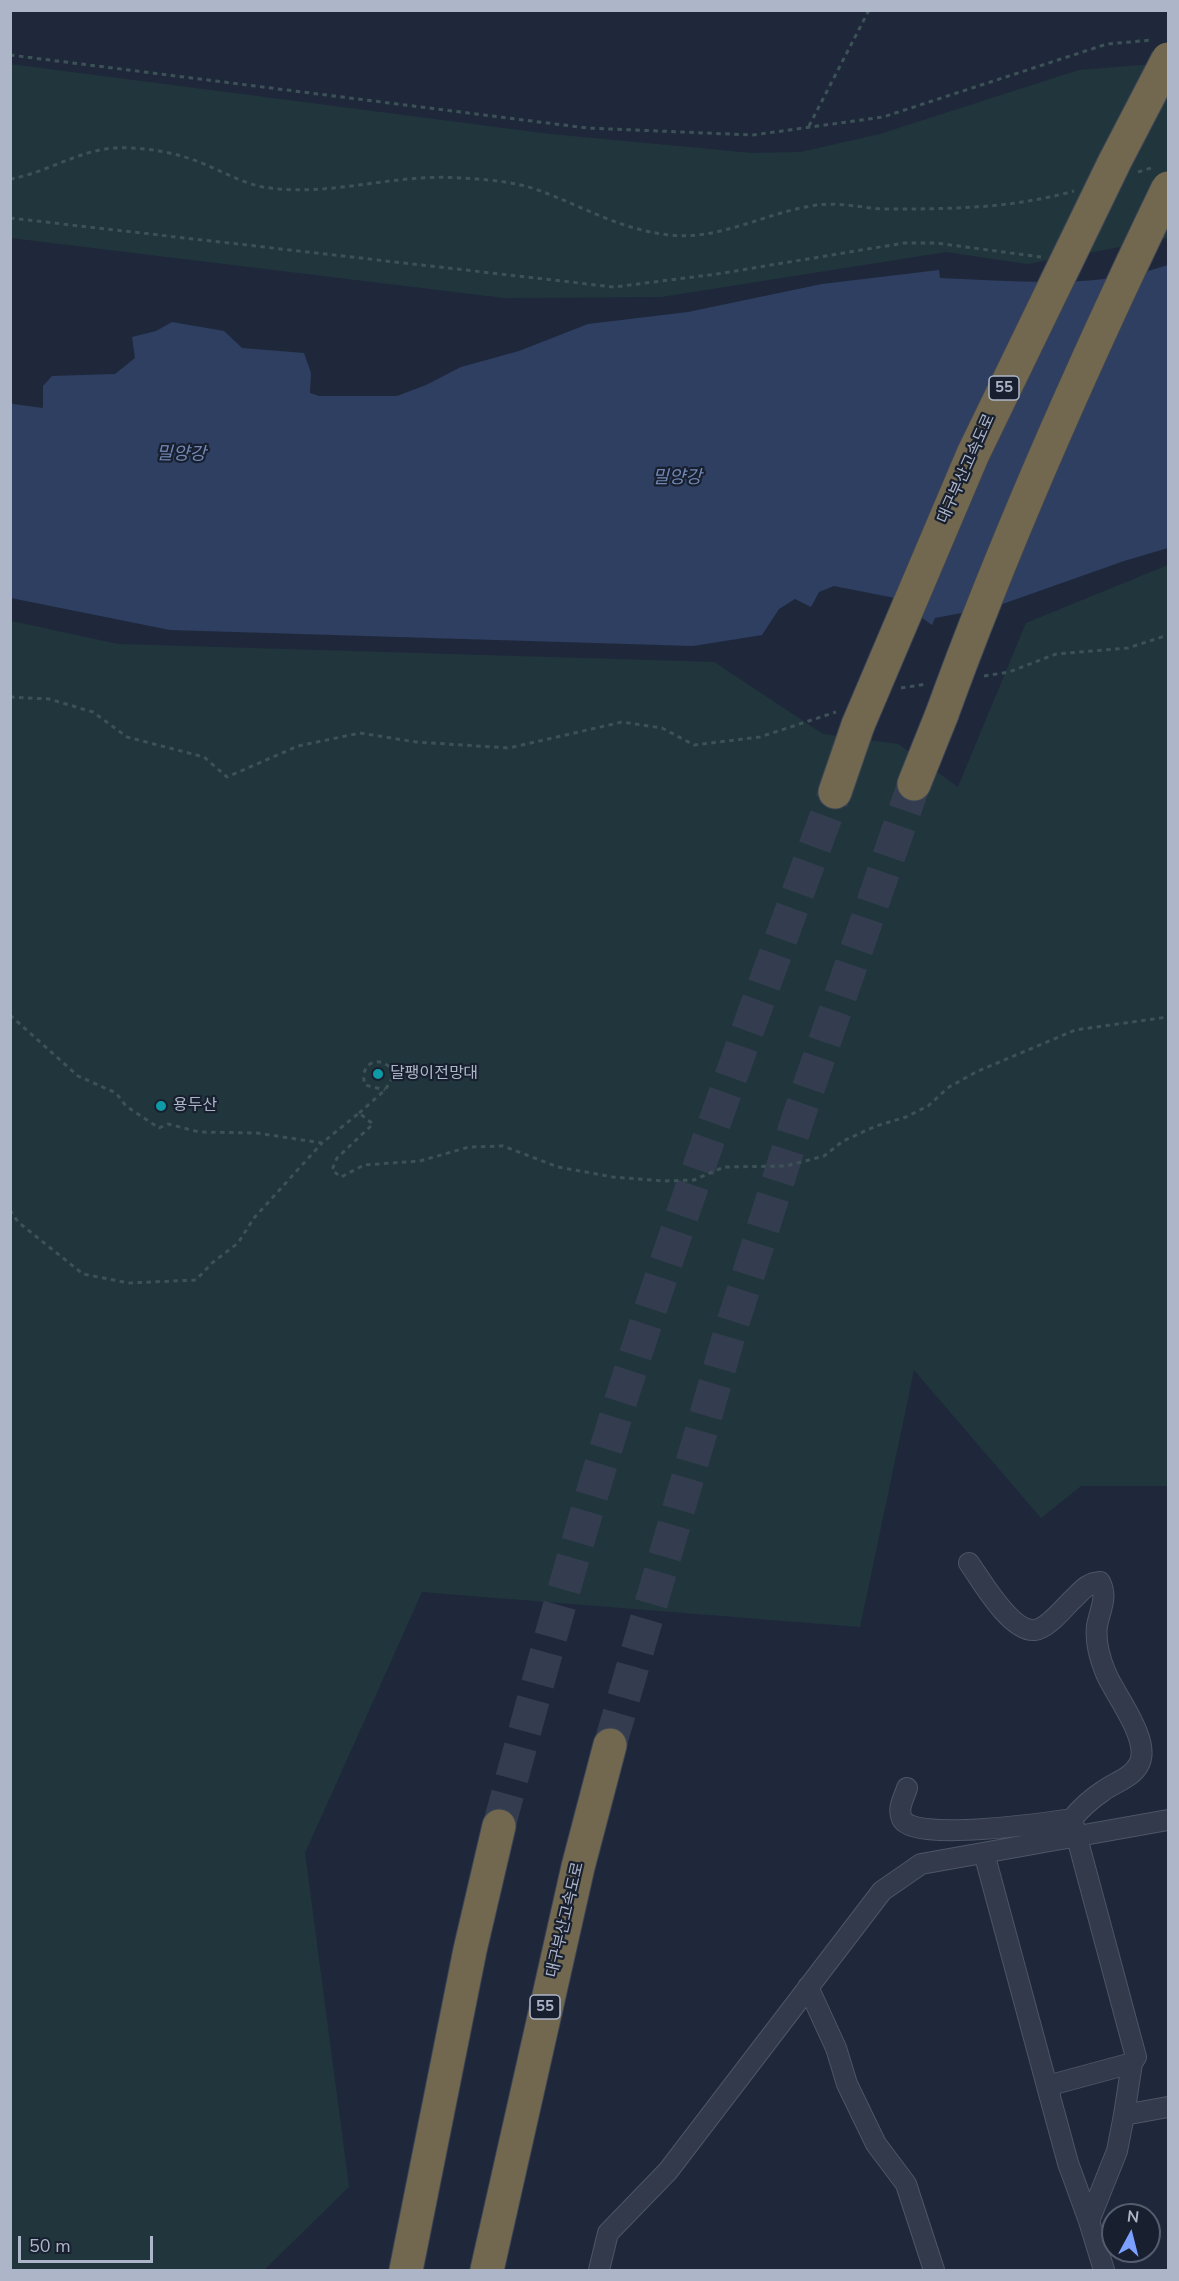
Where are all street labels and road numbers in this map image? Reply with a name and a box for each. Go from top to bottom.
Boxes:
road number: 55 [989,376,1019,400]
street label: 대구부산고속도로 [934,411,1000,527]
street label: 대구부산고속도로 [543,1860,589,1980]
road number: 55 [530,1995,560,2019]

